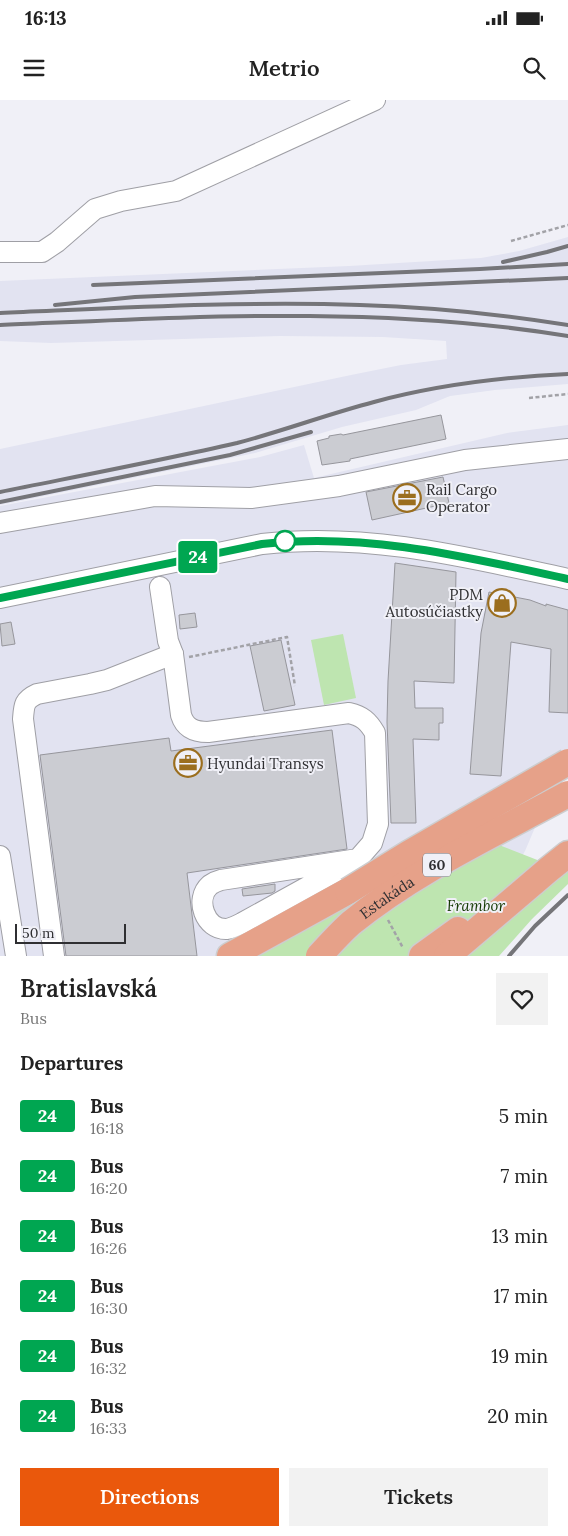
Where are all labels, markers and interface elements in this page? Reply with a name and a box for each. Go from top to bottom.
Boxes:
text: 16:13 [25,6,67,30]
icon: menu [20,54,48,82]
text: Metrio [249,54,319,82]
icon: search [520,54,548,82]
place label: Rail Cargo Operator [426,480,497,516]
office icon: Rail Cargo Operator [392,483,422,513]
unlabelled marker [274,530,296,552]
line badge: 24 [176,541,220,573]
text: 24 [188,545,208,568]
place label: PDM Autosúčiastky [385,585,483,621]
shop icon: PDM Autosúčiastky [487,588,517,618]
office icon: Hyundai Transys [173,748,203,778]
place label: Hyundai Transys [207,754,324,773]
road number: 60 [423,854,451,876]
street label: Estakáda [355,871,418,923]
park label: Frambor [447,896,505,915]
scale bar [15,921,126,944]
text: 50 m [22,924,55,942]
text: Bratislavská [20,973,157,1004]
button: heart [496,973,548,1025]
text: Bus [20,1008,47,1028]
text: Departures [20,1051,123,1075]
text: Bus [90,1094,123,1118]
text: 24 [38,1104,57,1127]
text: 5 min [499,1104,548,1128]
text: 16:18 [90,1118,124,1138]
text: Bus [90,1154,123,1178]
text: 24 [38,1164,57,1187]
text: 7 min [500,1164,548,1188]
text: 16:20 [90,1178,128,1198]
text: Bus [90,1214,123,1238]
text: 24 [38,1224,57,1247]
text: 13 min [492,1224,548,1248]
text: 16:26 [90,1238,127,1258]
text: Bus [90,1274,123,1298]
text: 24 [38,1284,57,1307]
text: 17 min [493,1284,548,1308]
text: 16:30 [90,1298,128,1318]
text: Bus [90,1334,123,1358]
text: 24 [38,1344,57,1367]
text: 19 min [491,1344,548,1368]
text: 16:32 [90,1358,127,1378]
text: Bus [90,1394,123,1418]
text: 24 [38,1404,57,1427]
text: 20 min [487,1404,548,1428]
text: 16:33 [90,1418,127,1438]
button: Directions [20,1468,279,1526]
button: Tickets [289,1468,548,1526]

